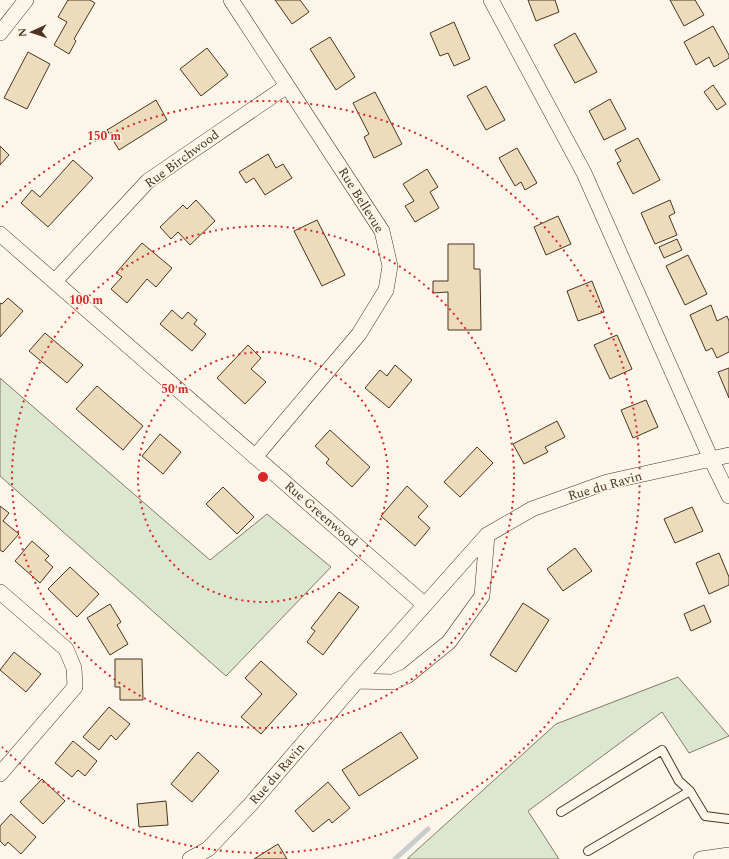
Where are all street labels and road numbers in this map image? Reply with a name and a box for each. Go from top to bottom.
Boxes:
street label: Rue Birchwood [140,125,224,193]
street label: Rue Bellevue [333,163,389,237]
street label: Rue du Ravin [566,466,645,506]
street label: Rue Greenwood [280,476,362,552]
street label: Rue du Ravin [244,738,310,809]

